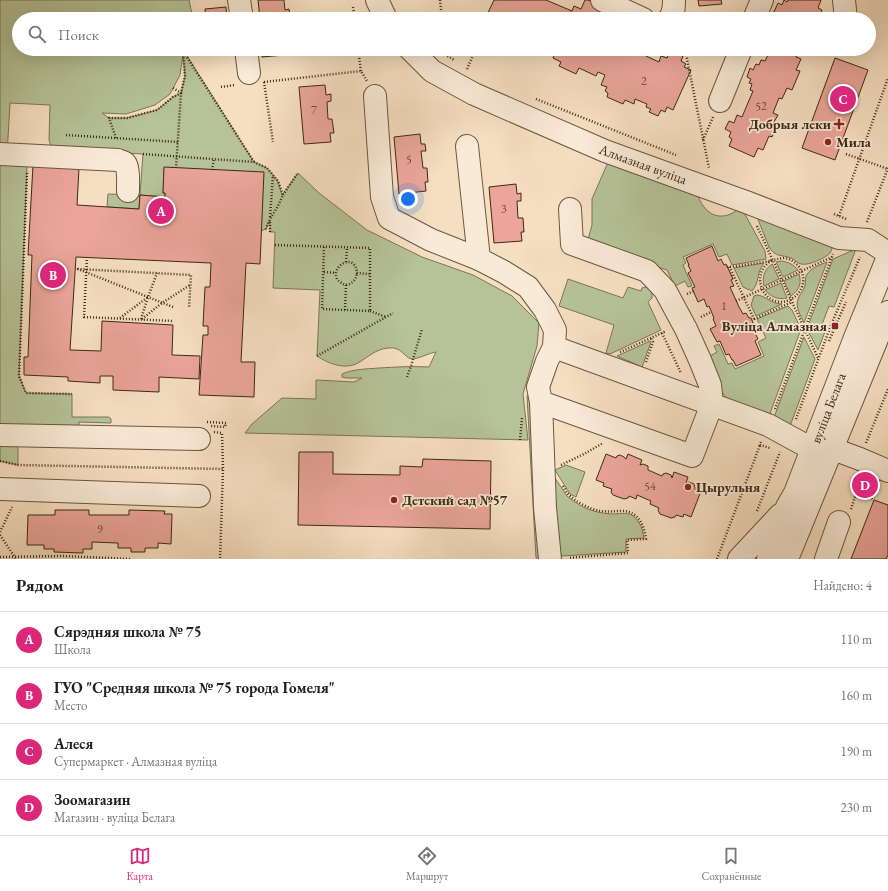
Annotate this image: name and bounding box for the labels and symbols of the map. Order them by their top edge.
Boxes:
house number: 2 [641,73,647,89]
pin: C [830,84,856,114]
house number: 52 [755,98,767,114]
house number: 7 [311,102,317,118]
place label: Добрыя леки [749,115,831,133]
marker: Добрыя леки [834,119,844,129]
place label: Мила [836,133,872,151]
marker: Мила [823,137,833,147]
street label: Алмазная вуліца [596,139,690,188]
house number: 5 [406,151,412,167]
your location [398,189,418,209]
pin: A [148,196,174,226]
house number: 3 [501,201,507,217]
pin: B [40,260,66,290]
house number: 1 [721,298,727,314]
place label: Вуліца Алмазная [722,317,827,335]
marker: Вуліца Алмазная [830,321,840,331]
street label: вуліца Белага [806,370,850,446]
pin: D [852,470,878,500]
house number: 54 [644,478,656,494]
place label: Цырульня [696,478,761,496]
marker: Цырульня [683,482,693,492]
place label: Детский сад №57 [402,491,508,509]
marker: Детский сад №57 [389,495,399,505]
house number: 9 [97,521,103,537]

